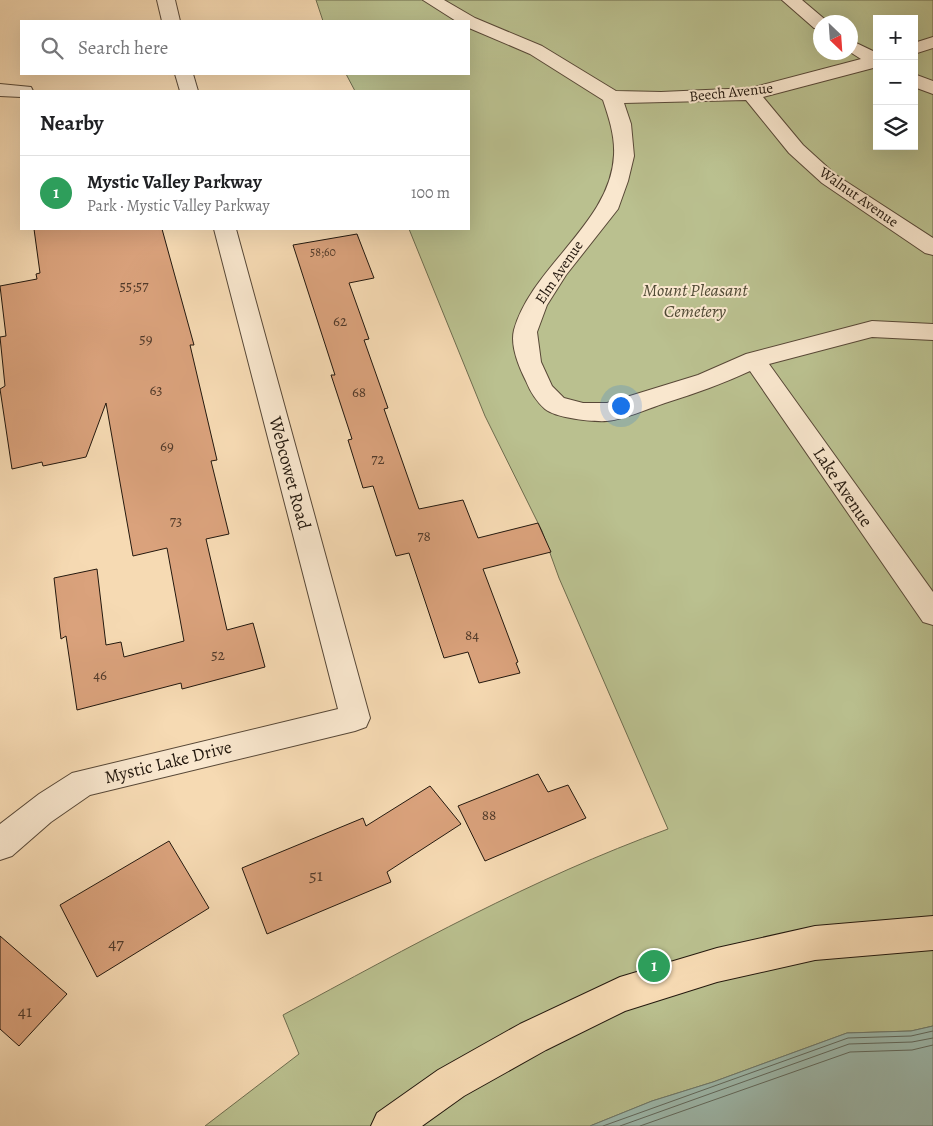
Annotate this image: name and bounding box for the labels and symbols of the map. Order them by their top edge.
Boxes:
north arrow [813,15,858,60]
street label: Beech Avenue [688,78,774,106]
street label: Walnut Avenue [815,162,903,232]
street label: Elm Avenue [530,236,588,308]
house number: 58;60 [310,244,336,260]
house number: 55;57 [119,276,149,296]
park label: Mount Pleasant Cemetery [643,278,748,323]
house number: 62 [333,311,347,331]
house number: 59 [139,329,153,349]
house number: 63 [149,380,163,400]
house number: 68 [352,382,366,402]
your location [608,393,634,419]
street label: Webcowet Road [263,413,317,533]
house number: 69 [160,436,174,456]
street label: Lake Avenue [808,442,878,532]
house number: 72 [371,449,385,469]
house number: 73 [170,511,182,531]
house number: 78 [417,526,431,546]
house number: 84 [465,625,479,645]
house number: 52 [211,645,225,665]
house number: 46 [93,665,107,685]
street label: Mystic Lake Drive [102,735,234,789]
house number: 88 [482,805,496,825]
house number: 51 [309,863,323,887]
house number: 47 [108,931,124,955]
pin: 1 [638,947,670,985]
house number: 41 [18,999,32,1023]

